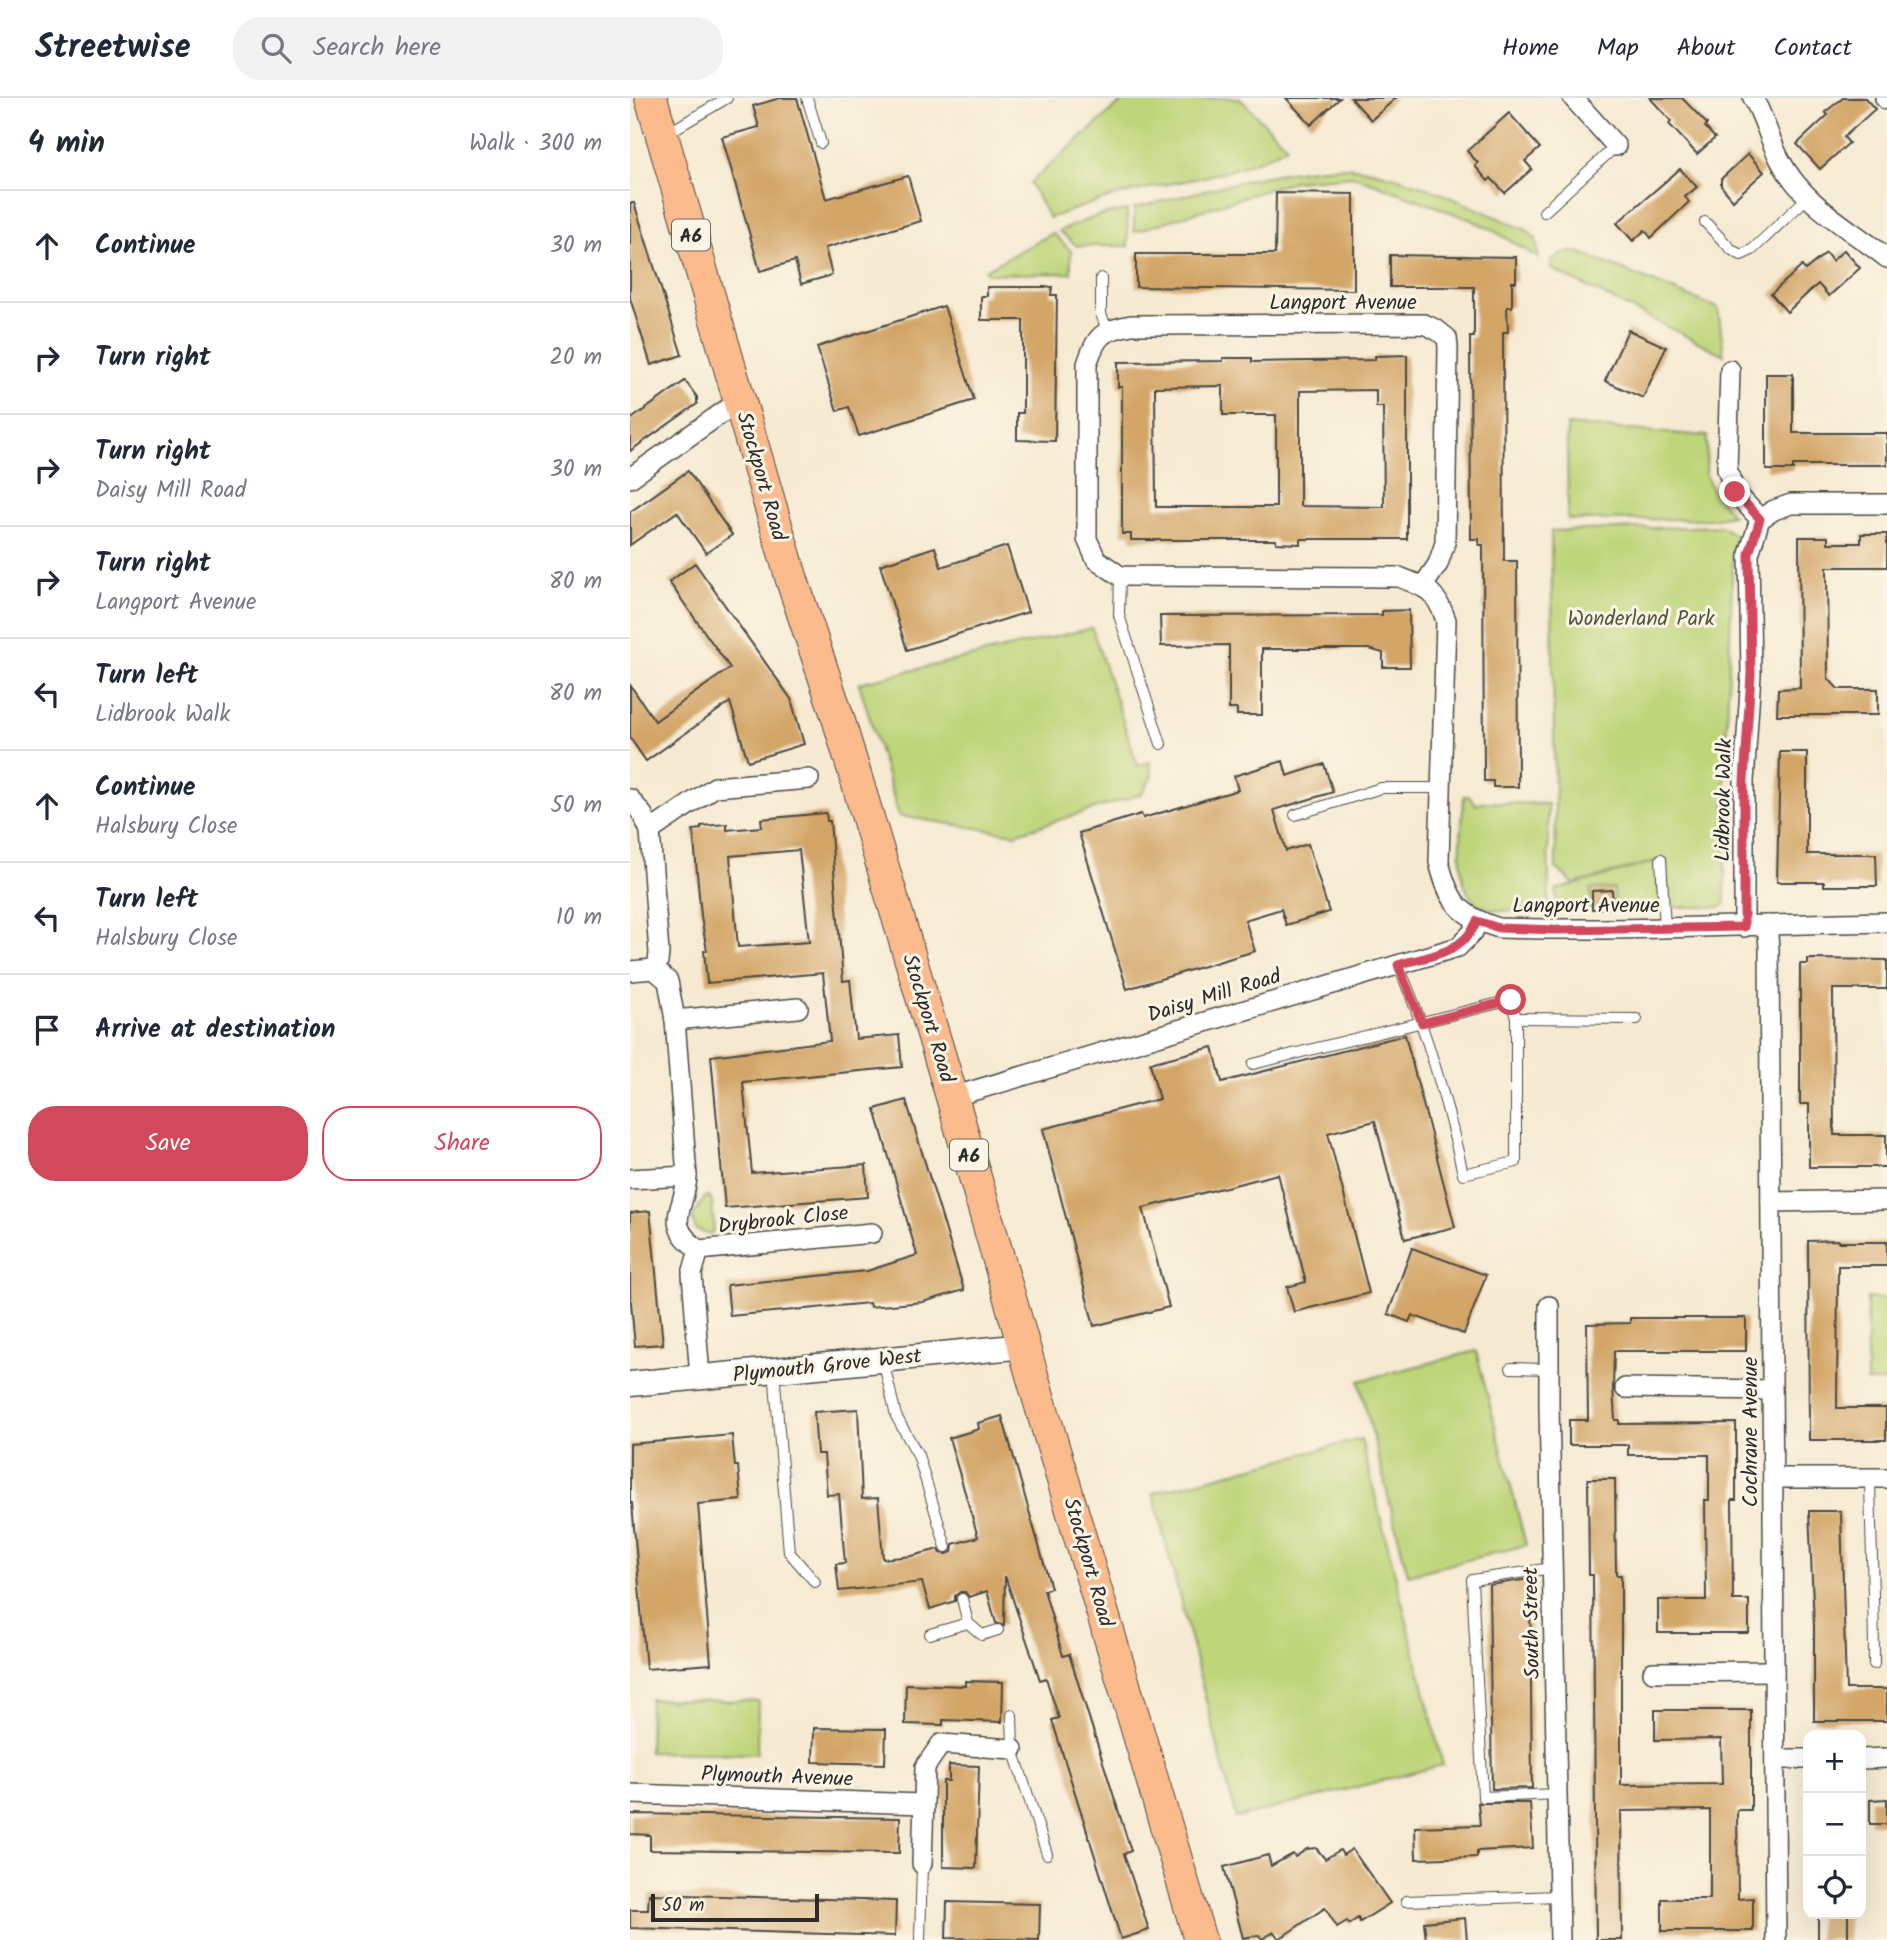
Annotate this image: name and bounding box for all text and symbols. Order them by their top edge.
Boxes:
search box [233,17,723,80]
text: Streetwise [35,22,191,75]
text: Search here [313,27,441,69]
icon: search [257,29,295,67]
text: Home [1502,29,1559,68]
text: Map [1597,29,1639,68]
text: About [1677,29,1735,68]
text: Contact [1773,29,1852,68]
text: 4 min [28,120,105,168]
text: Walk · 300 m [469,126,602,162]
road number: A6 [672,220,710,251]
text: Continue [95,225,196,267]
icon: ahead [28,227,66,265]
text: 30 m [550,228,602,264]
street label: Langport Avenue [1269,287,1417,320]
text: Turn right [95,337,211,379]
icon: right [28,339,66,377]
text: 20 m [550,340,602,376]
street label: Stockport Road [726,408,795,545]
text: Turn right [95,431,211,473]
icon: right [28,451,66,489]
text: 30 m [550,452,602,488]
text: Daisy Mill Road [95,473,246,509]
route end [1719,476,1750,507]
text: Turn right [95,543,211,585]
icon: right [28,563,66,601]
text: 80 m [549,564,602,600]
text: Langport Avenue [95,585,256,621]
park label: Wonderland Park [1567,603,1715,636]
text: Turn left [95,655,198,697]
icon: left [28,675,66,713]
text: 80 m [549,676,602,712]
text: Lidbrook Walk [95,697,230,733]
street label: Lidbrook Walk [1707,738,1742,862]
text: Continue [95,767,196,809]
icon: ahead [28,787,66,825]
text: 50 m [551,788,602,824]
text: Halsbury Close [95,809,237,845]
text: Turn left [95,879,198,921]
street label: Langport Avenue [1512,890,1660,923]
icon: left [28,899,66,937]
text: 10 m [556,900,602,936]
text: Halsbury Close [95,921,237,957]
street label: Stockport Road [892,950,963,1087]
street label: Daisy Mill Road [1144,960,1286,1032]
route start [1495,984,1526,1015]
text: Arrive at destination [95,1009,335,1051]
icon: arrive [28,1011,66,1049]
button: Save [28,1106,308,1181]
button: Share [322,1106,602,1181]
road number: A6 [950,1140,988,1170]
street label: Drybrook Close [716,1197,851,1244]
street label: Plymouth Grove West [731,1340,924,1393]
street label: Cochrane Avenue [1735,1356,1768,1507]
street label: Stockport Road [1053,1494,1122,1631]
street label: South Street [1515,1566,1550,1679]
map controls [1803,1730,1866,1919]
button: + [1803,1730,1866,1793]
street label: Plymouth Avenue [700,1758,854,1797]
button: − [1803,1793,1866,1856]
button: locate [1803,1856,1866,1919]
scale bar [651,1891,819,1923]
text: 50 m [662,1891,704,1921]

